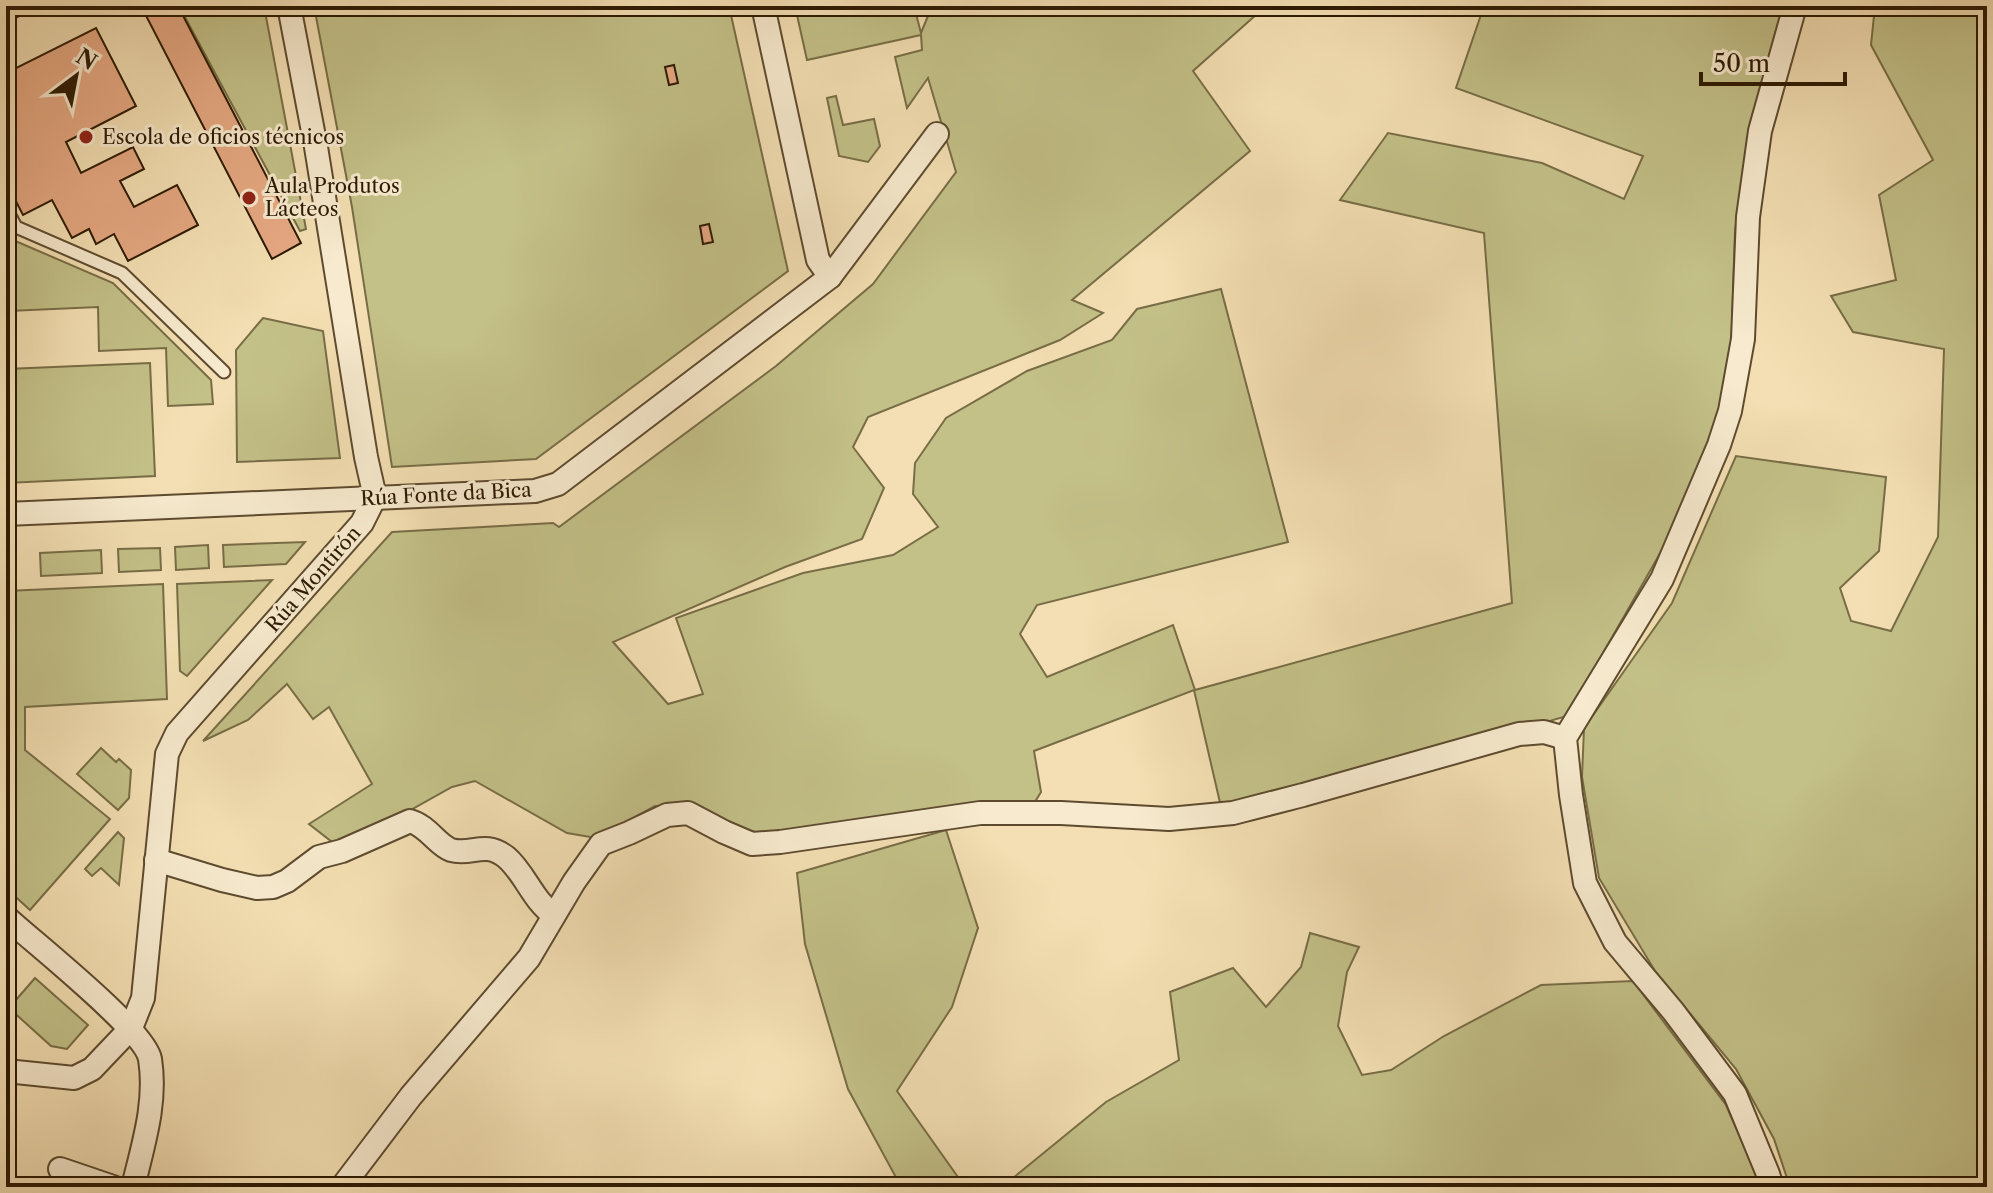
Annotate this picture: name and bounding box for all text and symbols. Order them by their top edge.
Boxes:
north arrow [36,36,116,116]
scale bar [1701,36,1845,86]
text: N [71,43,102,76]
text: 50 m [1713,49,1770,78]
place label: Escola de oficios técnicos [102,125,344,149]
marker: Escola de oficios técnicos [77,128,95,146]
place label: Aula Produtos Lácteos [264,174,400,221]
marker: Aula Produtos Lácteos [240,189,258,207]
street label: Rúa Fonte da Bica [360,478,533,510]
street label: Rúa Montirón [260,521,366,637]

